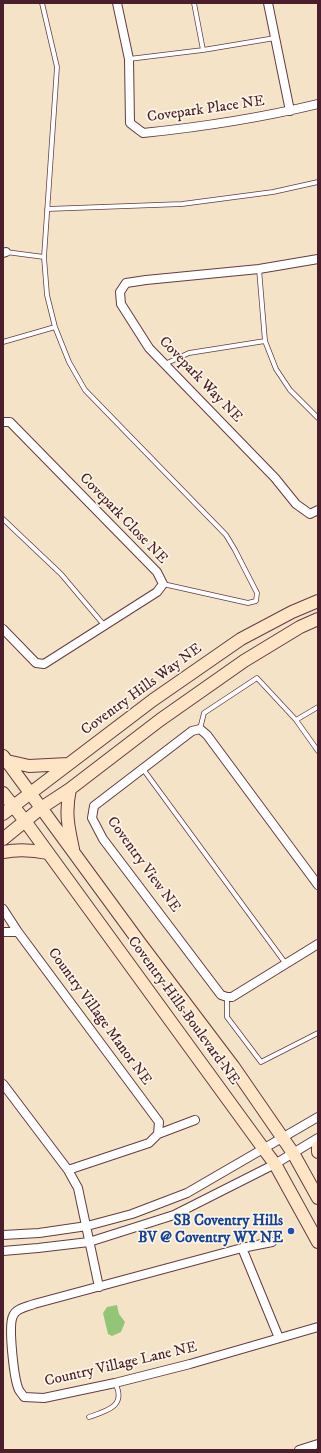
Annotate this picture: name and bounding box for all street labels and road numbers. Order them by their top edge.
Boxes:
street label: Covepark Place NE [146,93,266,127]
street label: Covepark Way NE [154,333,246,427]
street label: Covepark Close NE [75,470,171,568]
street label: Coventry Hills Way NE [78,640,206,740]
street label: Coventry View NE [102,814,184,916]
street label: Coventry Hills Boulevard NE [123,933,243,1089]
street label: Country Village Manor NE [43,945,155,1089]
street label: Country Village Lane NE [43,1339,199,1391]

